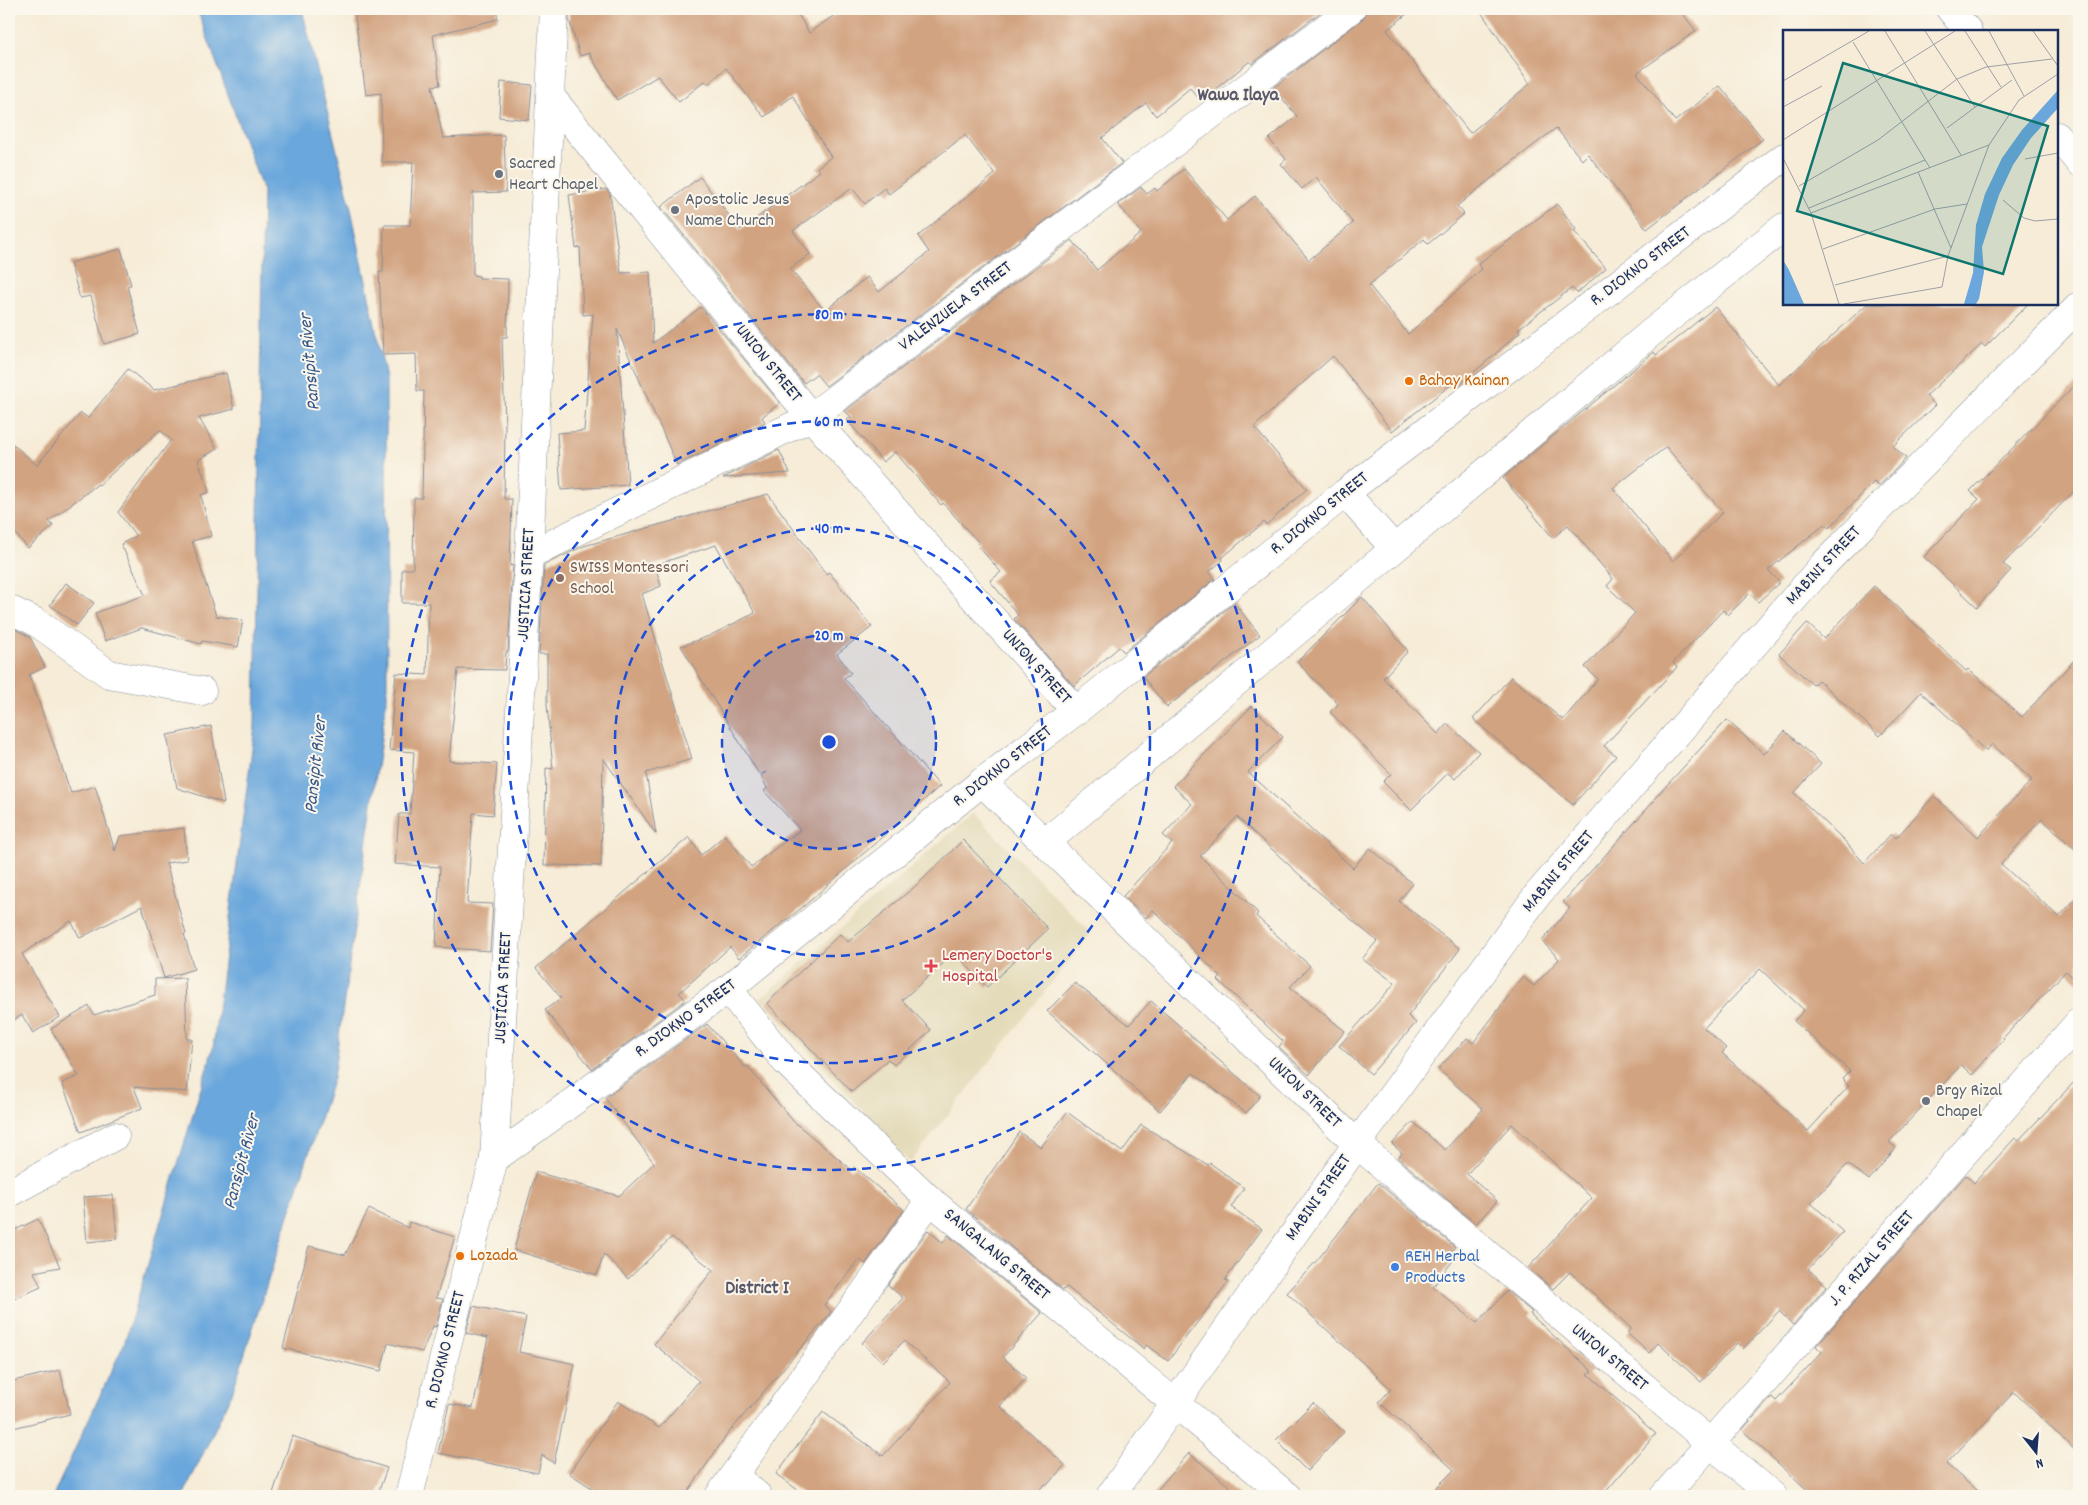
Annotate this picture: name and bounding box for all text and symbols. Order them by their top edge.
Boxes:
inset map [1783,30,2058,305]
district label: Wawa Ilaya [1197,83,1280,110]
place label: Sacred Heart Chapel [509,152,599,198]
marker: Sacred Heart Chapel [493,168,505,180]
place label: Apostolic Jesus Name Church [685,188,790,234]
marker: Apostolic Jesus Name Church [669,204,681,216]
street label: R. DIOKNO STREET [1585,221,1697,313]
street label: VALENZUELA STREET [894,256,1018,358]
text: 80 m [815,305,843,327]
water label: Pansipit River [293,310,329,412]
street label: UNION STREET [729,320,807,408]
place label: Bahay Kainan [1419,369,1509,394]
marker: Bahay Kainan [1403,375,1415,387]
text: 60 m [814,412,844,434]
street label: R. DIOKNO STREET [1265,466,1375,562]
text: 40 m [815,519,843,541]
street label: MABINI STREET [1781,521,1867,611]
street label: JUSTICIA STREET [512,528,542,640]
place label: SWISS Montessori School [570,556,688,602]
marker: SWISS Montessori School [554,572,566,584]
street label: UNION STREET [995,624,1077,710]
text: 20 m [815,626,843,648]
water label: Pansipit River [298,713,336,815]
street label: R. DIOKNO STREET [948,720,1058,814]
centre of rings [820,733,838,751]
street label: MABINI STREET [1517,825,1601,919]
street label: JUSTICIA STREET [489,932,519,1044]
place label: Lemery Doctor's Hospital [942,944,1053,990]
marker: Lemery Doctor's Hospital [924,959,938,973]
street label: R. DIOKNO STREET [630,974,742,1064]
street label: UNION STREET [1262,1051,1346,1135]
place label: Brgy Rizal Chapel [1936,1079,2003,1125]
marker: Brgy Rizal Chapel [1920,1095,1932,1107]
water label: Pansipit River [217,1110,269,1213]
street label: MABINI STREET [1280,1150,1358,1246]
street label: SANGALANG STREET [937,1203,1055,1307]
street label: J. P. RIZAL STREET [1823,1206,1921,1312]
place label: Lozada [470,1244,518,1269]
place label: REH Herbal Products [1405,1245,1480,1291]
marker: Lozada [454,1250,466,1262]
marker: REH Herbal Products [1389,1261,1401,1273]
district label: District I [725,1276,789,1303]
street label: R. DIOKNO STREET [419,1289,473,1411]
street label: UNION STREET [1565,1318,1653,1398]
north arrow [2010,1428,2060,1478]
text: N [2033,1452,2045,1473]

